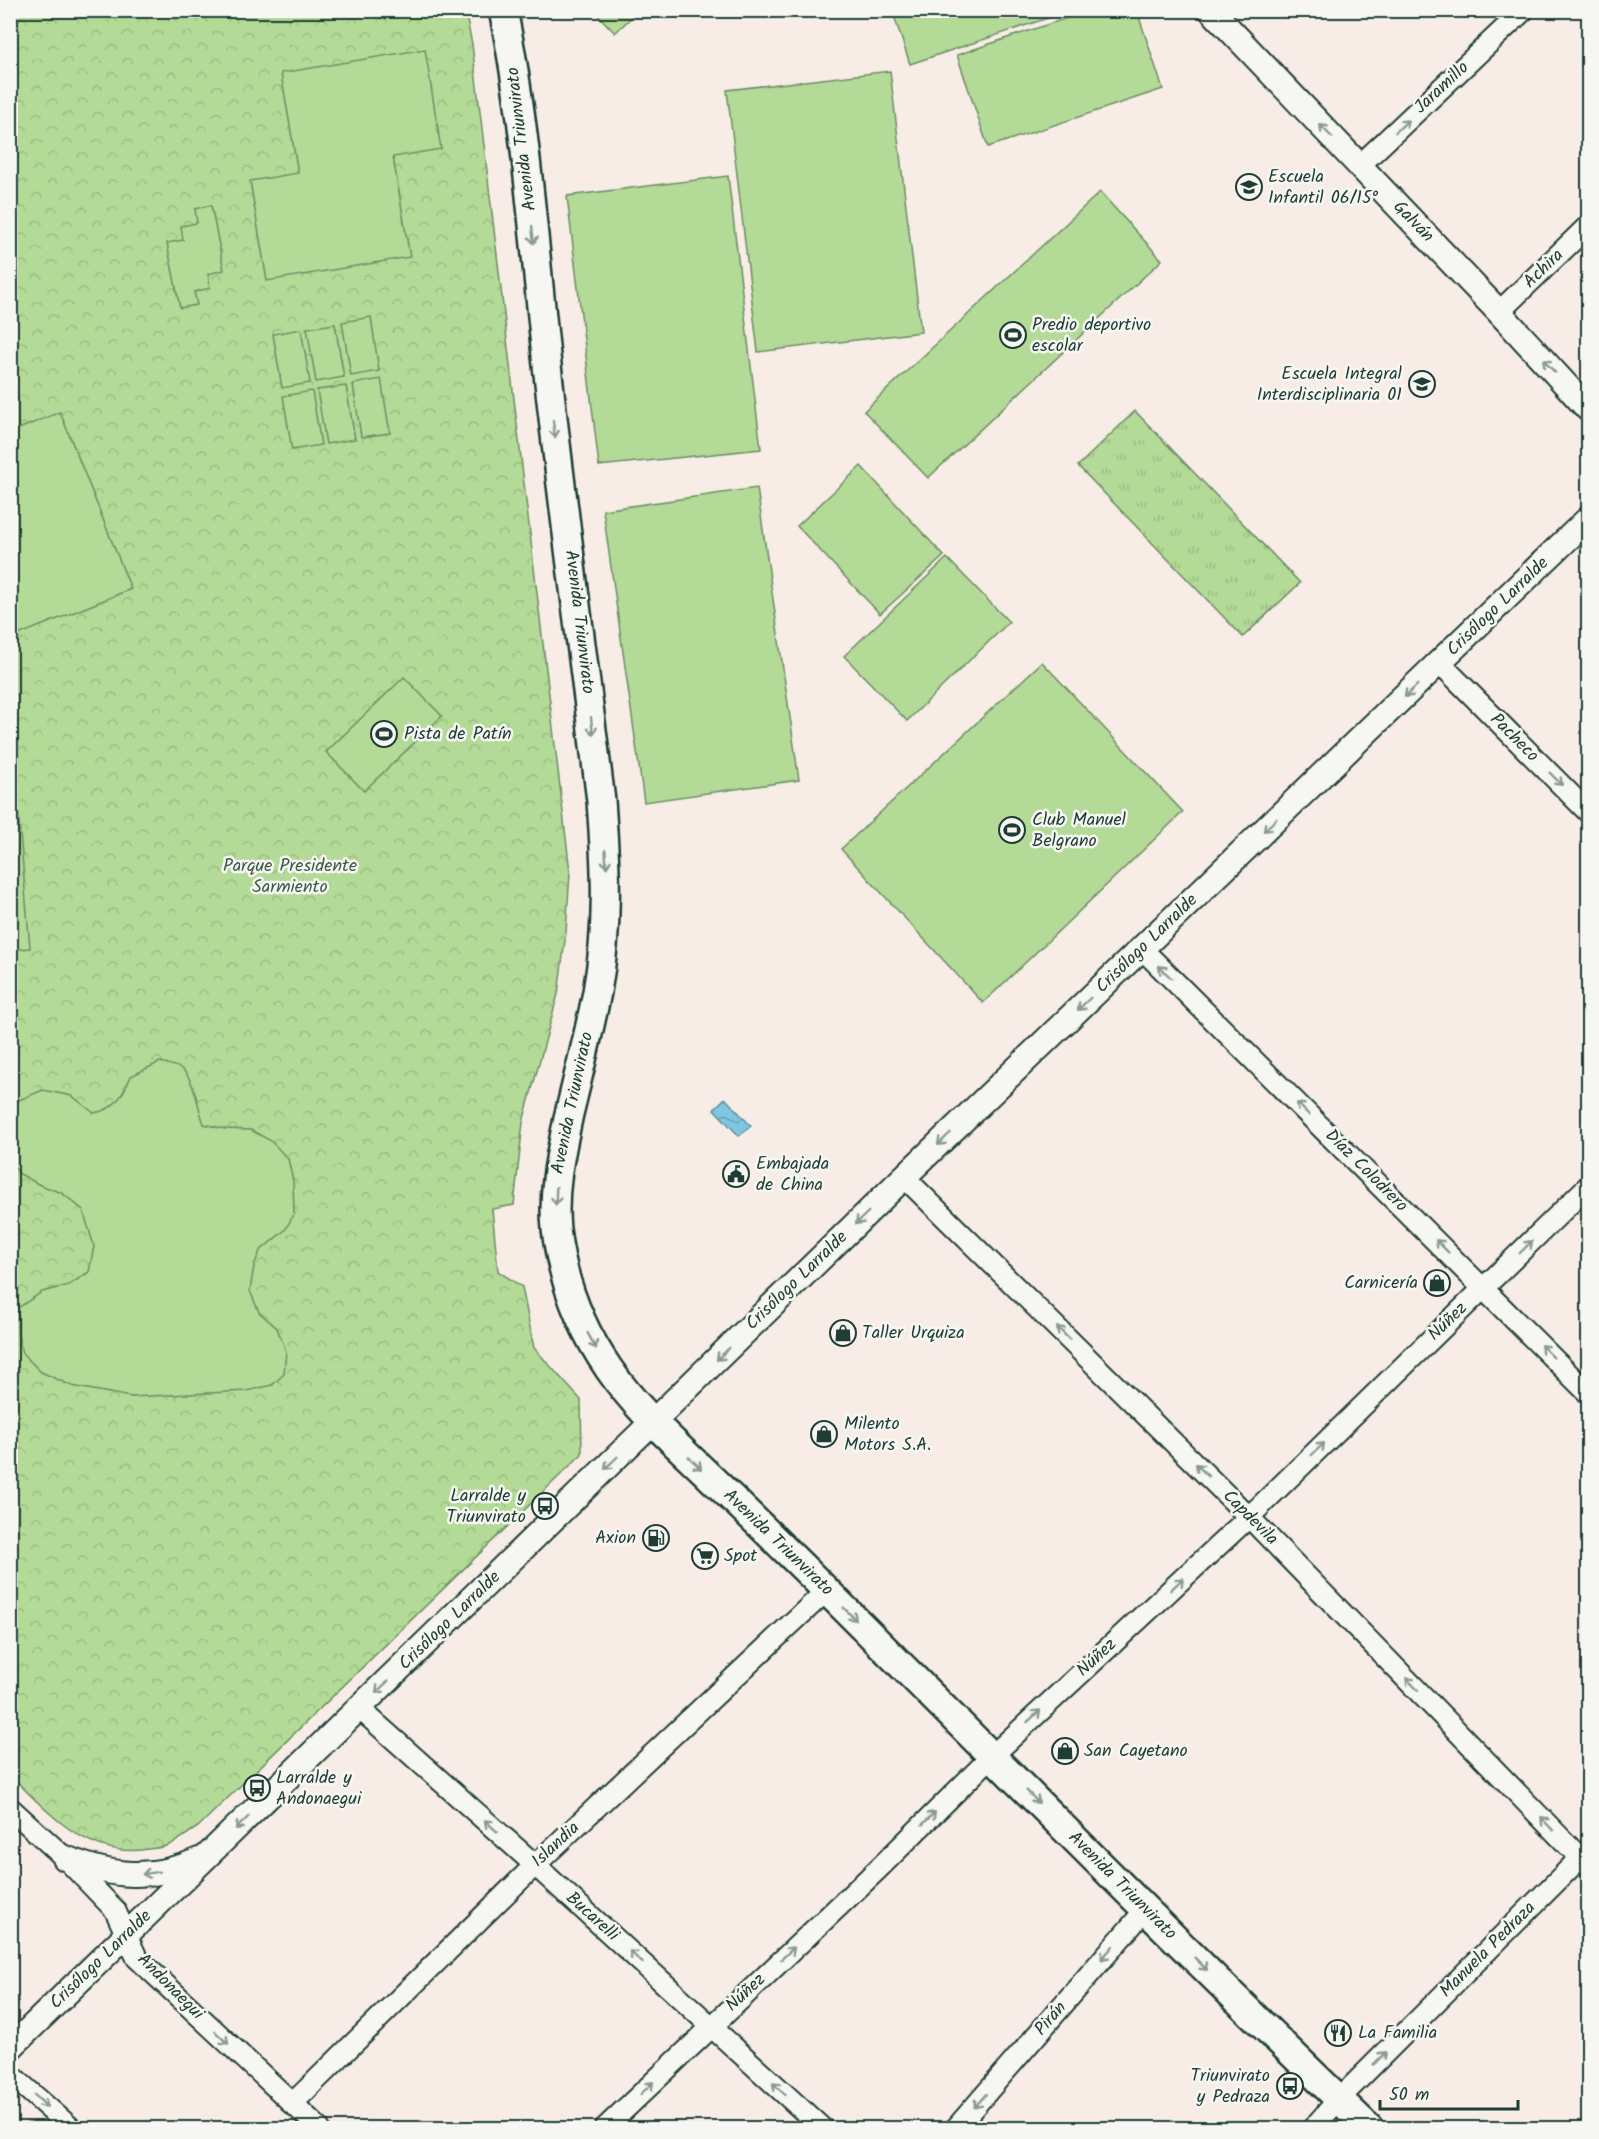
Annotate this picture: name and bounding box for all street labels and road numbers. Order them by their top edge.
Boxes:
street label: Jaramillo [1408,55,1476,121]
street label: Avenida Triunvirato [499,65,545,213]
street label: Galván [1385,194,1441,250]
street label: Achira [1517,242,1571,296]
street label: Avenida Triunvirato [556,548,602,696]
street label: Crisólogo Larralde [1440,550,1556,664]
street label: Pacheco [1482,706,1546,770]
street label: Crisólogo Larralde [1089,887,1205,1001]
street label: Avenida Triunvirato [544,1029,602,1177]
street label: Díaz Colodrero [1318,1123,1414,1219]
street label: Crisólogo Larralde [739,1224,855,1338]
street label: Núñez [1421,1295,1475,1349]
street label: Avenida Triunvirato [716,1482,840,1604]
street label: Capdevila [1215,1483,1285,1553]
street label: Crisólogo Larralde [392,1564,508,1678]
street label: Núñez [1070,1632,1124,1684]
street label: Islandia [525,1815,587,1875]
street label: Avenida Triunvirato [1061,1825,1183,1947]
street label: Bucarelli [559,1885,626,1950]
street label: Manuela Pedraza [1433,1895,1543,2005]
street label: Crisólogo Larralde [43,1903,159,2017]
street label: Andonaegui [130,1947,211,2028]
street label: Núñez [719,1967,773,2019]
street label: Pirán [1028,1995,1074,2043]

